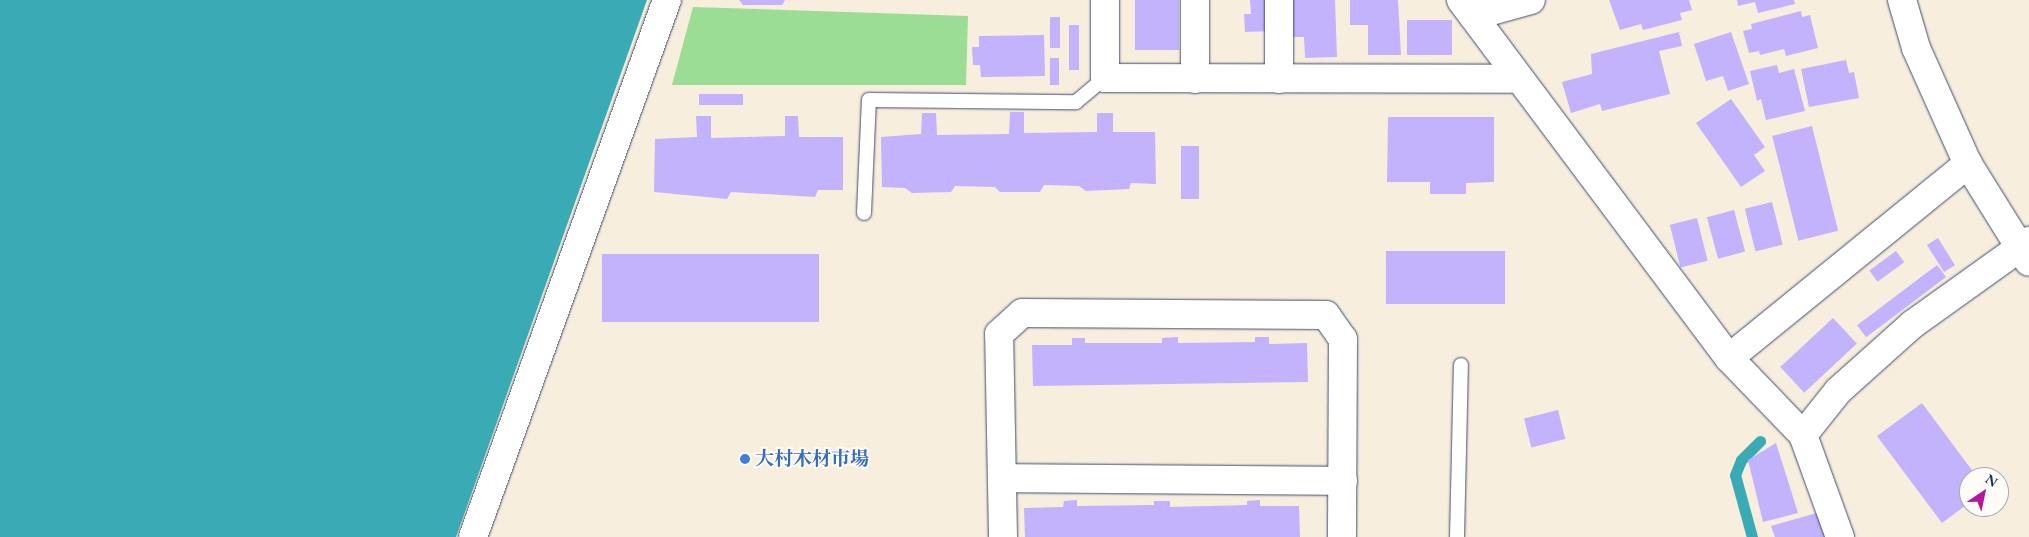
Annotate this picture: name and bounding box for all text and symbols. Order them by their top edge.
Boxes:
place label: 大村木材市場 [755,448,869,470]
marker: 大村木材市場 [739,453,751,465]
north arrow [1959,467,2009,517]
text: N [1982,470,2002,491]

